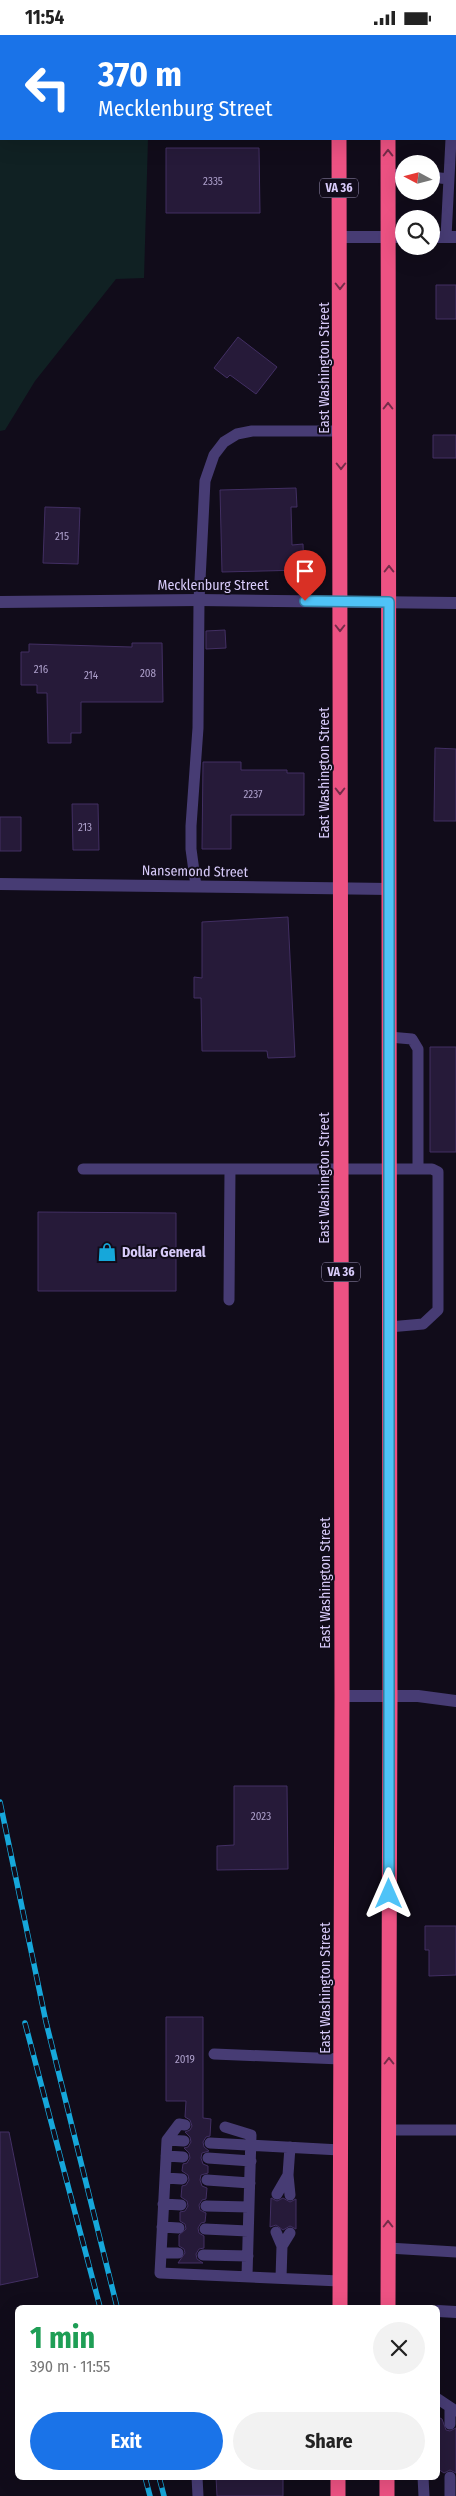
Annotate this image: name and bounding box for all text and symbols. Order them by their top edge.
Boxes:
text: 11:54 [25,6,64,29]
text: 370 m [98,53,182,95]
icon: left [15,55,80,120]
text: Mecklenburg Street [98,95,273,122]
one-way arrow [383,149,393,156]
north arrow [395,155,440,200]
map controls [395,155,440,255]
house number: 2335 [203,175,223,188]
road number: VA 36 [320,179,358,197]
button: search [395,210,440,255]
one-way arrow [335,282,345,290]
street label: East Washington Street [316,302,333,434]
one-way arrow [383,402,393,410]
one-way arrow [336,462,346,470]
house number: 215 [55,530,69,543]
pin [284,550,326,601]
icon: arrive [291,557,319,585]
one-way arrow [384,565,394,572]
street label: Mecklenburg Street [157,577,269,594]
one-way arrow [335,624,345,632]
house number: 216 [34,663,49,676]
house number: 208 [140,667,157,680]
house number: 214 [84,669,99,682]
street label: East Washington Street [316,707,333,839]
one-way arrow [335,787,345,795]
house number: 2237 [243,788,263,801]
house number: 213 [78,821,92,834]
street label: Nansemond Street [142,862,249,881]
street label: East Washington Street [316,1112,333,1244]
shop icon: Dollar General [96,1241,118,1263]
place label: Dollar General [122,1244,206,1261]
road number: VA 36 [322,1263,360,1281]
street label: East Washington Street [317,1517,334,1649]
house number: 2023 [251,1810,271,1823]
position arrow [362,1867,414,1919]
street label: East Washington Street [317,1922,334,2054]
house number: 2019 [175,2053,195,2066]
one-way arrow [384,2057,394,2065]
one-way arrow [383,2220,393,2228]
text: 1 min [30,2320,95,2356]
button: close [373,2322,425,2374]
text: 390 m · 11:55 [30,2357,110,2376]
button: Exit [30,2412,223,2470]
button: Share [233,2412,425,2470]

